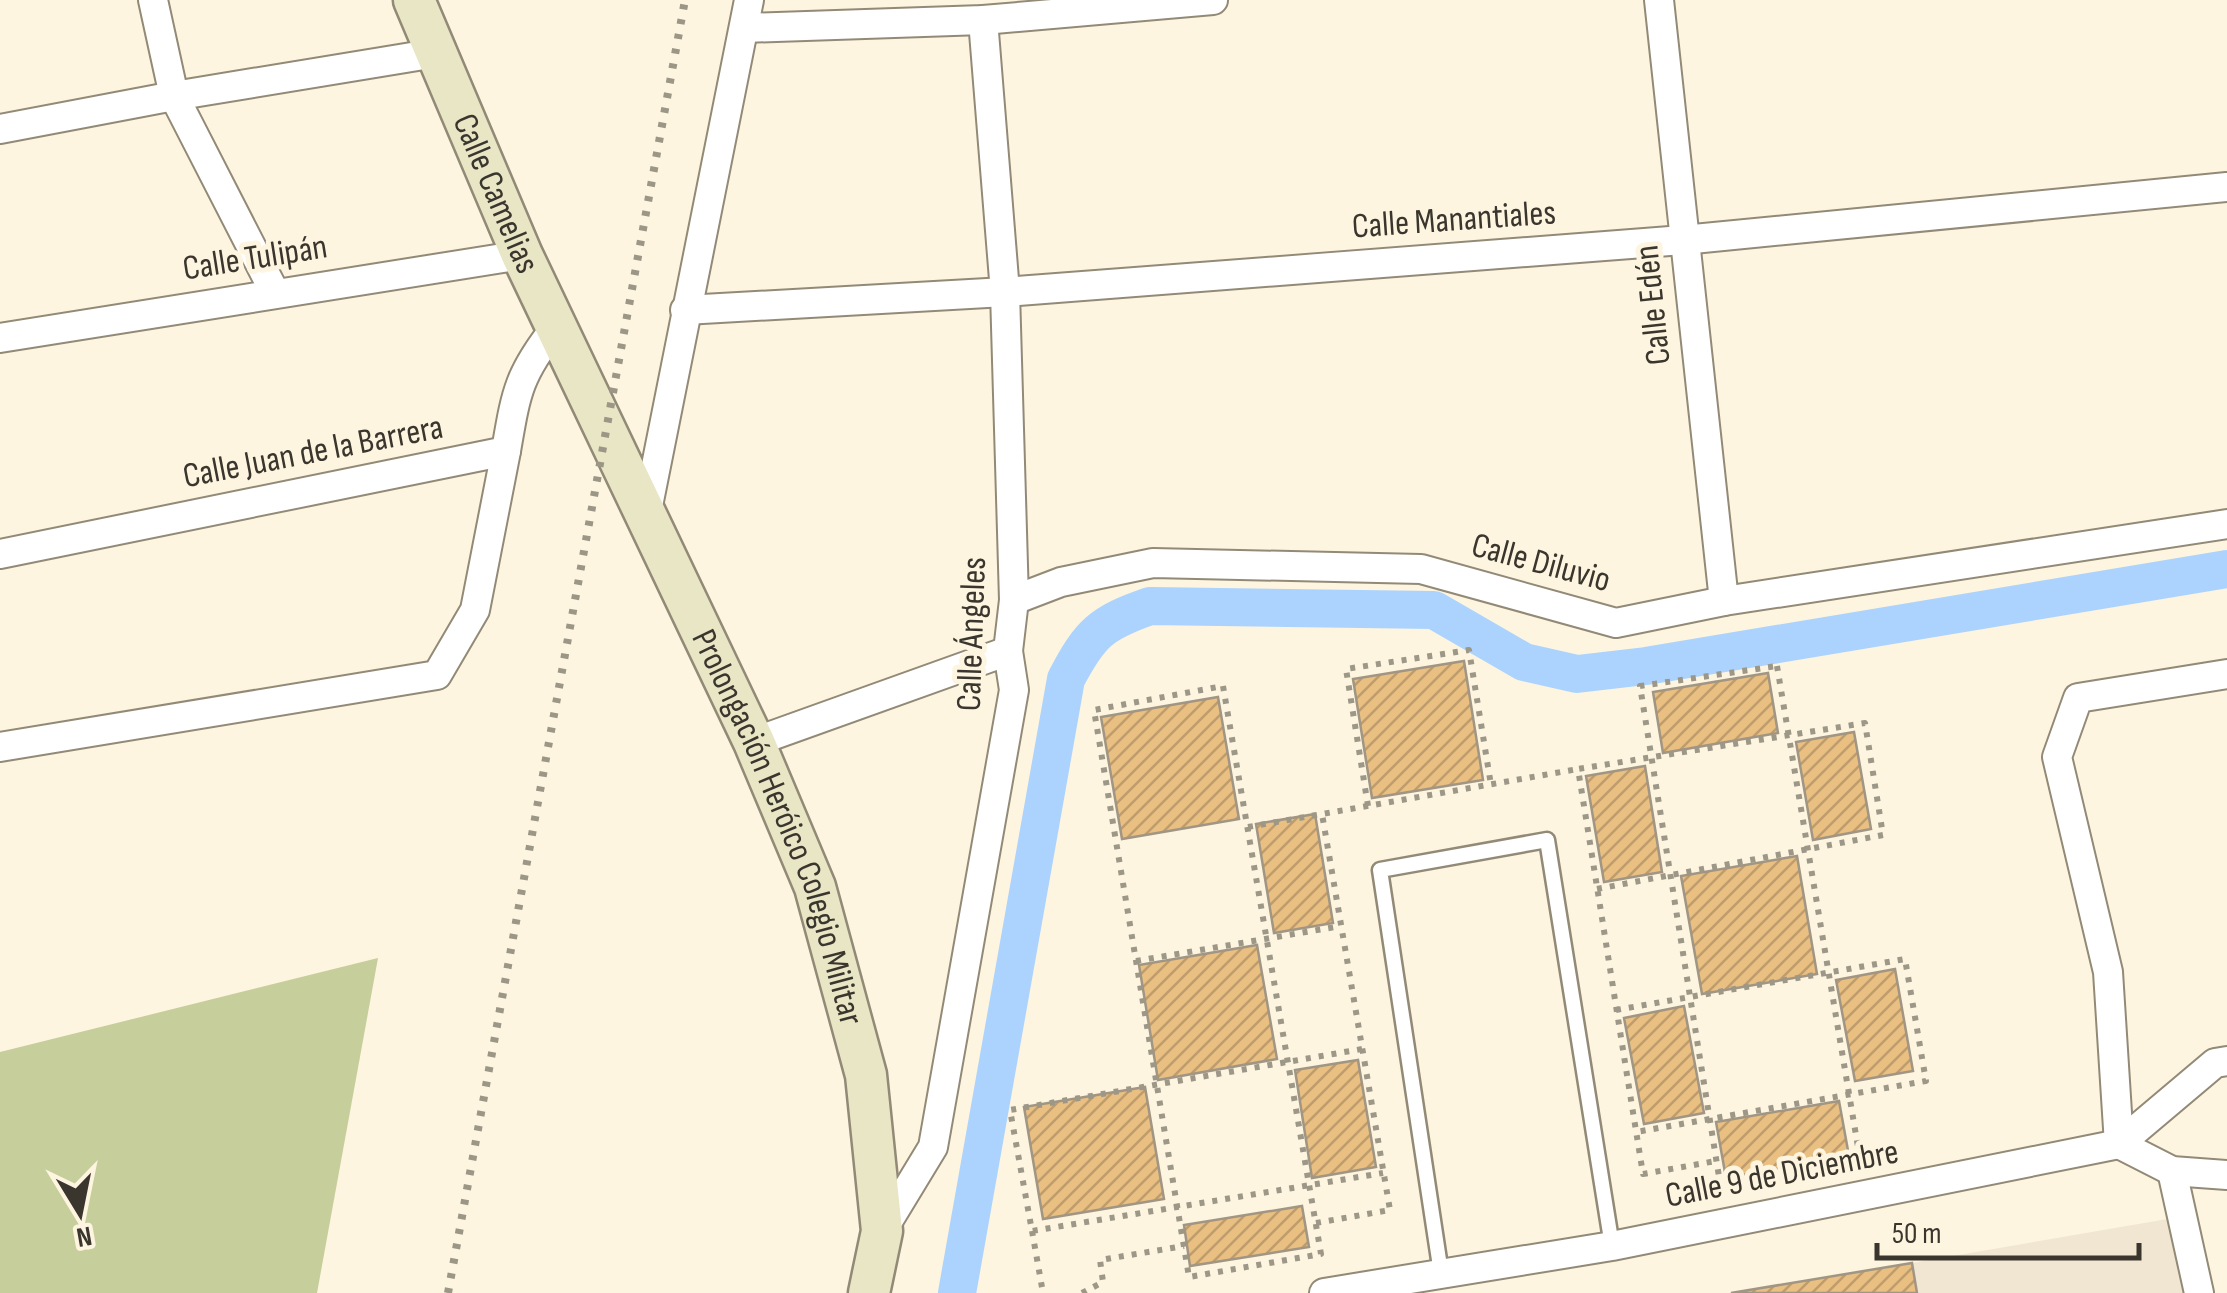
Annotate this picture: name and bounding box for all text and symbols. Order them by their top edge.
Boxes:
street label: Calle Camelias [443,107,549,280]
street label: Calle Manantiales [1351,191,1557,249]
street label: Calle Tulipán [180,225,330,291]
street label: Calle Edén [1625,243,1681,367]
street label: Calle Juan de la Barrera [179,406,447,498]
street label: Calle Diluvio [1467,524,1615,602]
street label: Calle Ángeles [948,556,996,712]
street label: Prolongación Heróico Colegio Militar [682,623,873,1030]
street label: Calle 9 de Diciembre [1662,1130,1902,1218]
north arrow [30,1163,130,1263]
scale bar [1877,1198,2140,1260]
text: 50 m [1892,1216,1941,1252]
text: N [74,1219,94,1254]

